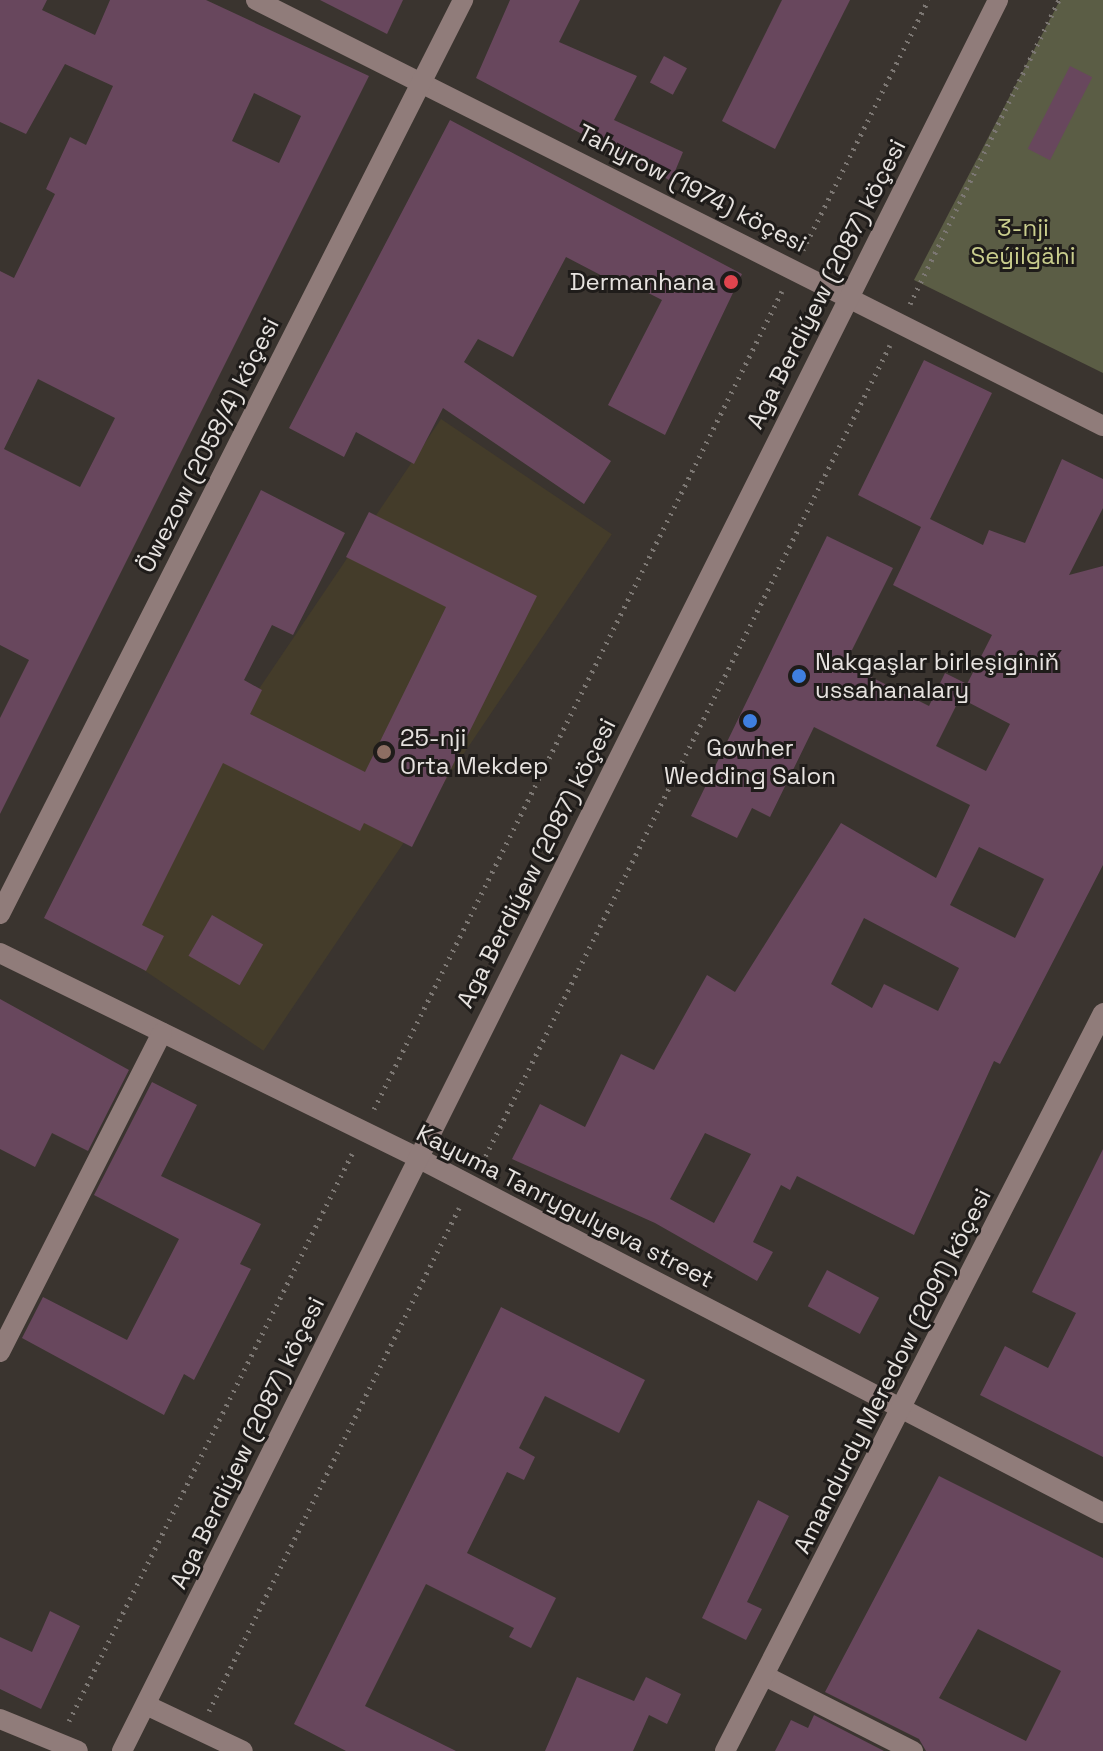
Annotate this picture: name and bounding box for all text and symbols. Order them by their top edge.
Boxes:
street label: Tahyrow (1974) köçesi [573,118,811,258]
street label: Aga Berdiýew (2087) köçesi [740,134,912,434]
park label: 3-nji Seýilgähi [970,214,1076,270]
place label: Dermanhana [570,268,715,296]
marker: Dermanhana [722,273,740,291]
street label: Öwezow (2058/4) köçesi [131,313,285,577]
place label: Nakgaşlar birleşiginiň ussahanalary [815,648,1059,704]
marker: Nakgaşlar birleşiginiň ussahanalary [790,667,808,685]
marker: Gowher Wedding Salon [741,712,759,730]
street label: Aga Berdiýew (2087) köçesi [450,713,622,1013]
place label: 25-nji Orta Mekdep [400,724,548,780]
place label: Gowher Wedding Salon [664,734,836,790]
marker: 25-nji Orta Mekdep [375,743,393,761]
street label: Kayuma Tanrygulyeva street [411,1118,719,1294]
street label: Amandurdy Meredow (2091) köçesi [787,1184,997,1558]
street label: Aga Berdiýew (2087) köçesi [164,1292,330,1594]

